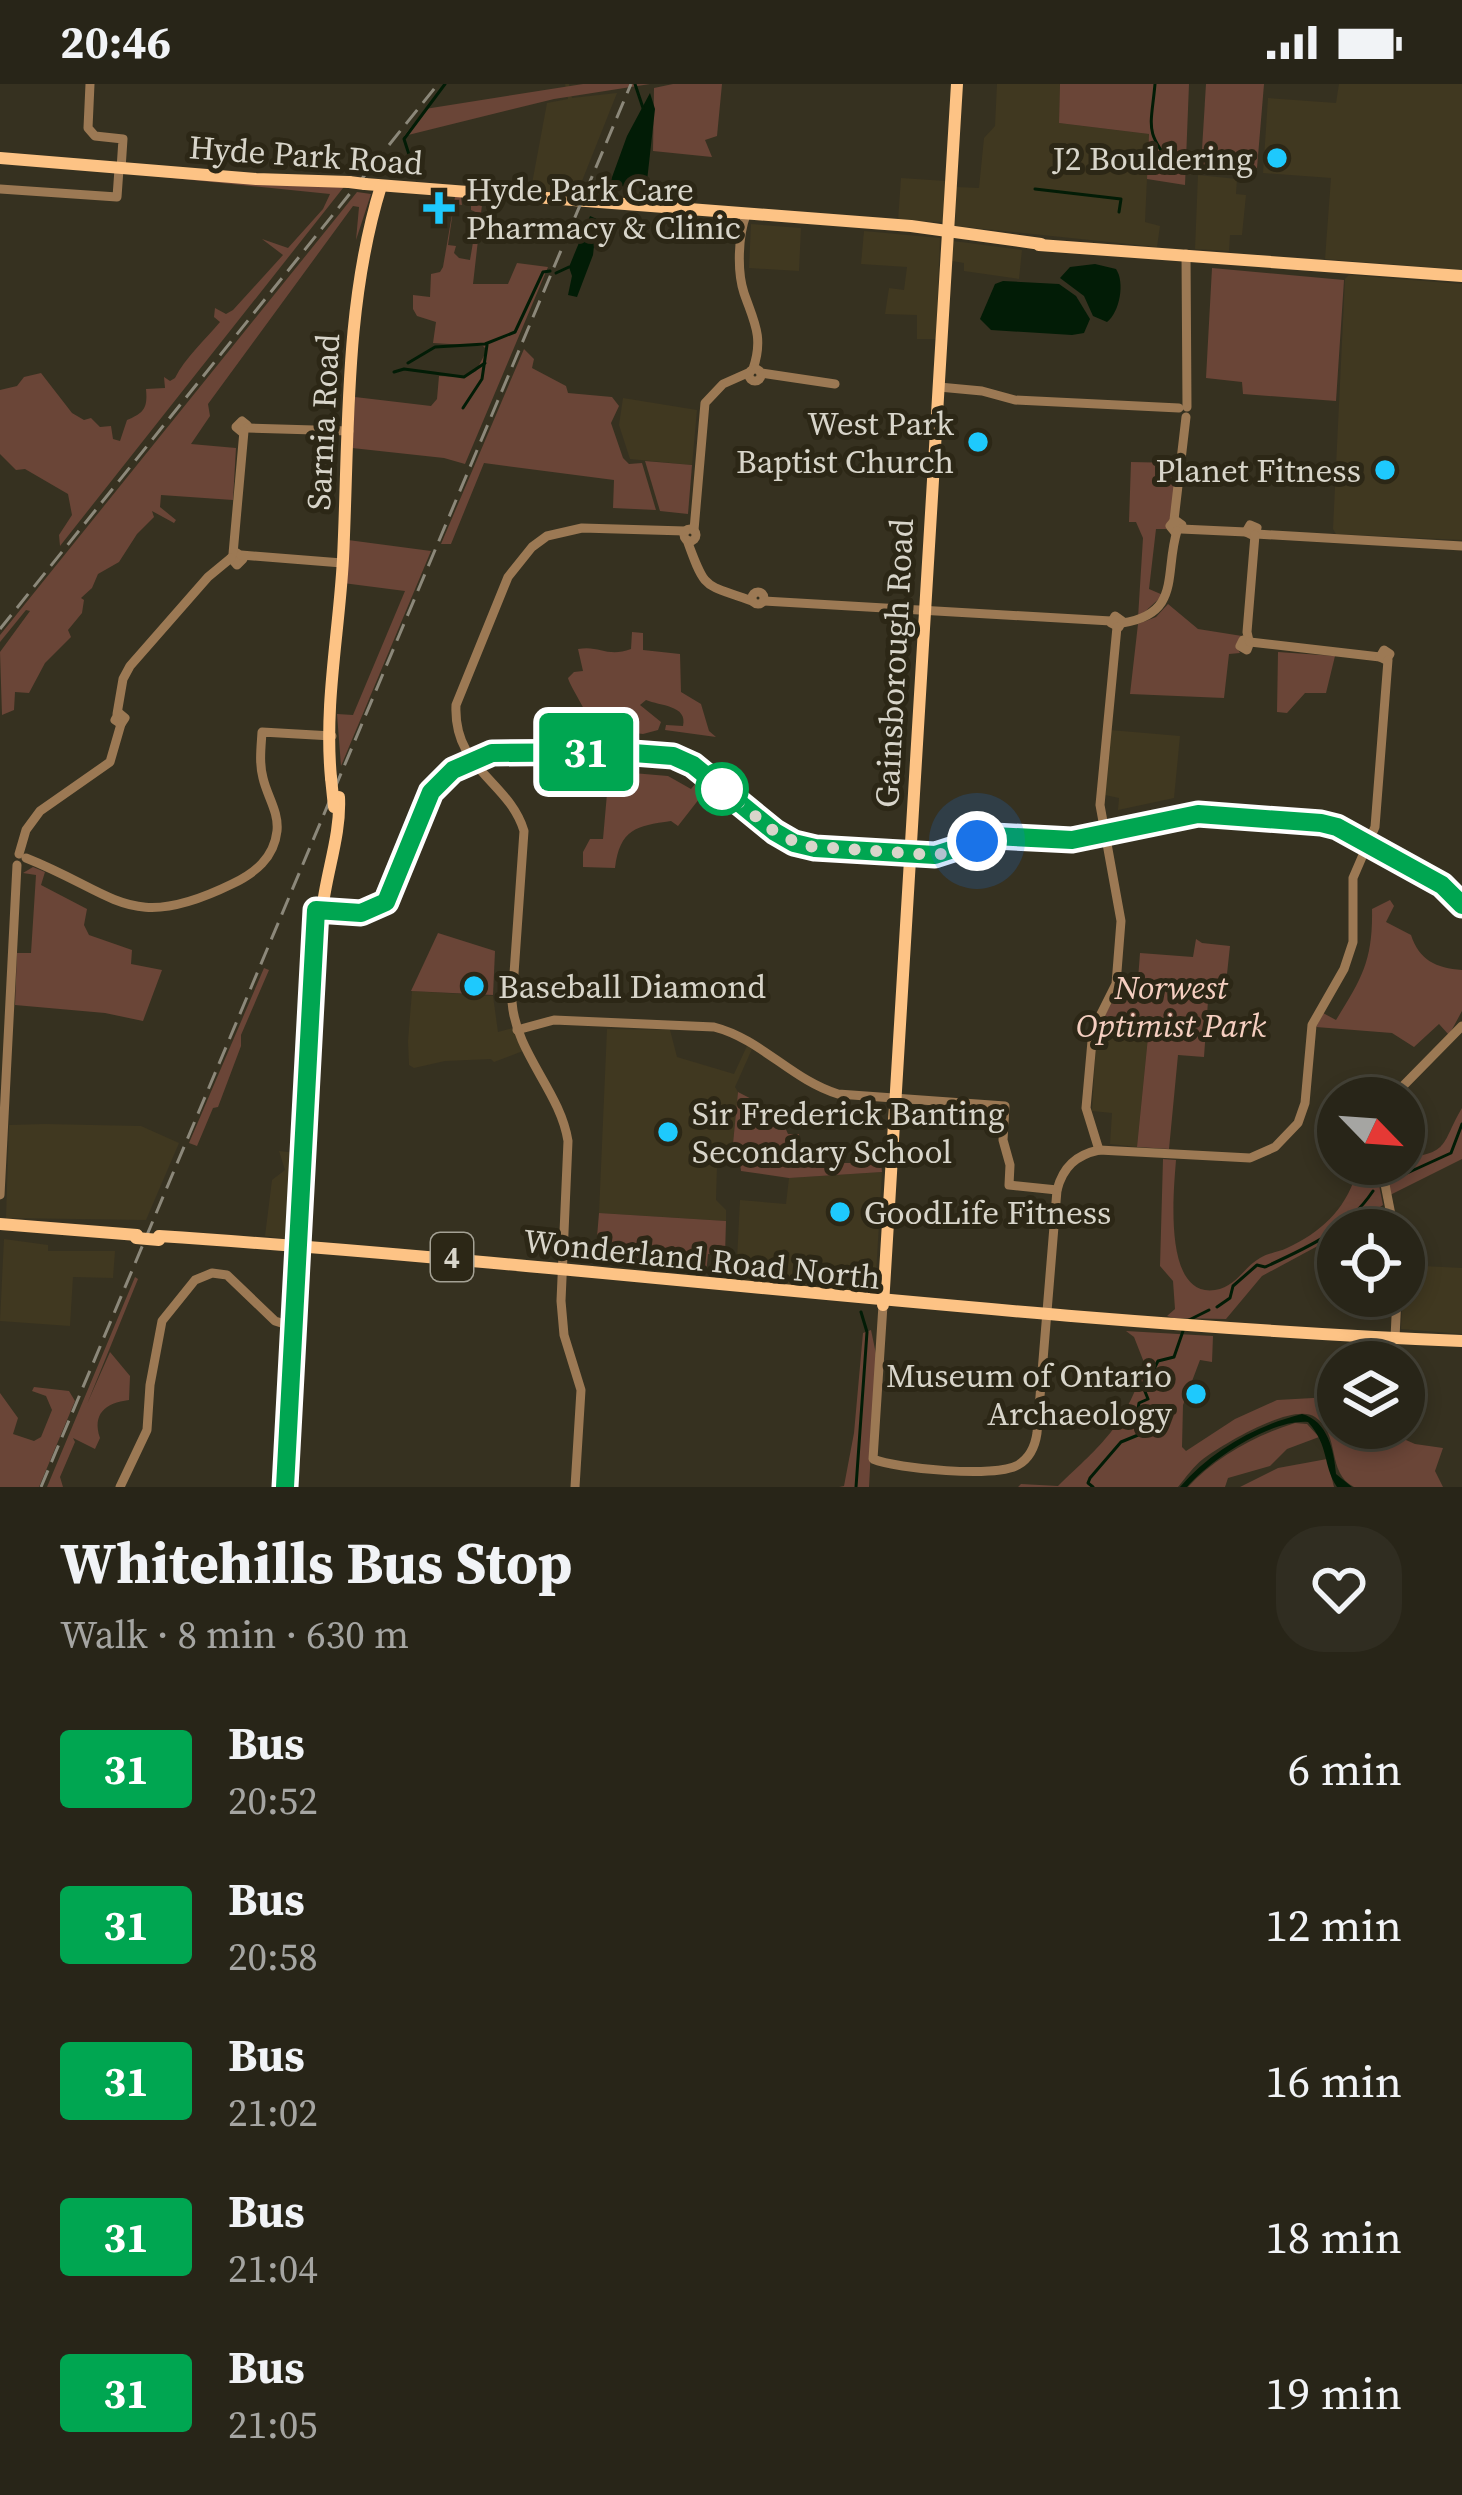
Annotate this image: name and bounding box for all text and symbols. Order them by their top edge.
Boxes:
text: 20:46 [60,11,171,73]
street label: Hyde Park Road [187,124,425,186]
place label: J2 Bouldering [1051,136,1253,181]
marker: J2 Bouldering [1264,145,1290,171]
place label: Hyde Park Care Pharmacy & Clinic [466,167,741,250]
marker: Hyde Park Care Pharmacy & Clinic [423,192,455,224]
street label: Sarnia Road [296,332,350,511]
place label: West Park Baptist Church [736,401,955,484]
marker: West Park Baptist Church [965,429,991,455]
place label: Planet Fitness [1155,448,1361,493]
marker: Planet Fitness [1372,457,1398,483]
street label: Gainsborough Road [864,517,924,809]
line badge: 31 [532,713,640,791]
text: 31 [563,723,609,781]
unlabelled marker [697,764,747,814]
your location [947,811,1007,871]
place label: Baseball Diamond [498,964,766,1009]
park label: Norwest Optimist Park [1076,965,1267,1048]
marker: Baseball Diamond [461,973,487,999]
north arrow [1317,1077,1425,1185]
map controls [1317,1077,1425,1449]
place label: Sir Frederick Banting Secondary School [692,1091,1005,1174]
marker: Sir Frederick Banting Secondary School [655,1119,681,1145]
place label: GoodLife Fitness [864,1190,1111,1235]
marker: GoodLife Fitness [827,1199,853,1225]
button: locate [1317,1209,1425,1317]
street label: Wonderland Road North [521,1218,883,1300]
road number: 4 [431,1233,473,1281]
button: layers [1317,1341,1425,1449]
place label: Museum of Ontario Archaeology [886,1353,1172,1436]
marker: Museum of Ontario Archaeology [1183,1381,1209,1407]
text: Whitehills Bus Stop [60,1524,572,1602]
button: heart [1276,1526,1402,1652]
text: Walk · 8 min · 630 m [60,1608,409,1661]
text: Bus [228,1712,305,1774]
text: 6 min [1288,1738,1402,1800]
text: 31 [103,1740,149,1798]
text: 20:52 [228,1774,318,1827]
text: Bus [228,1868,305,1930]
text: 12 min [1265,1894,1402,1956]
text: 31 [103,1896,149,1954]
text: 20:58 [228,1930,318,1983]
text: Bus [228,2024,305,2086]
text: 16 min [1265,2050,1402,2112]
text: 31 [103,2052,149,2110]
text: 21:02 [228,2086,318,2139]
text: Bus [228,2180,305,2242]
text: 18 min [1265,2206,1402,2268]
text: 31 [103,2208,149,2266]
text: 21:04 [228,2242,318,2295]
text: Bus [228,2336,305,2398]
text: 19 min [1265,2362,1402,2424]
text: 31 [103,2364,149,2422]
text: 21:05 [228,2398,318,2451]

